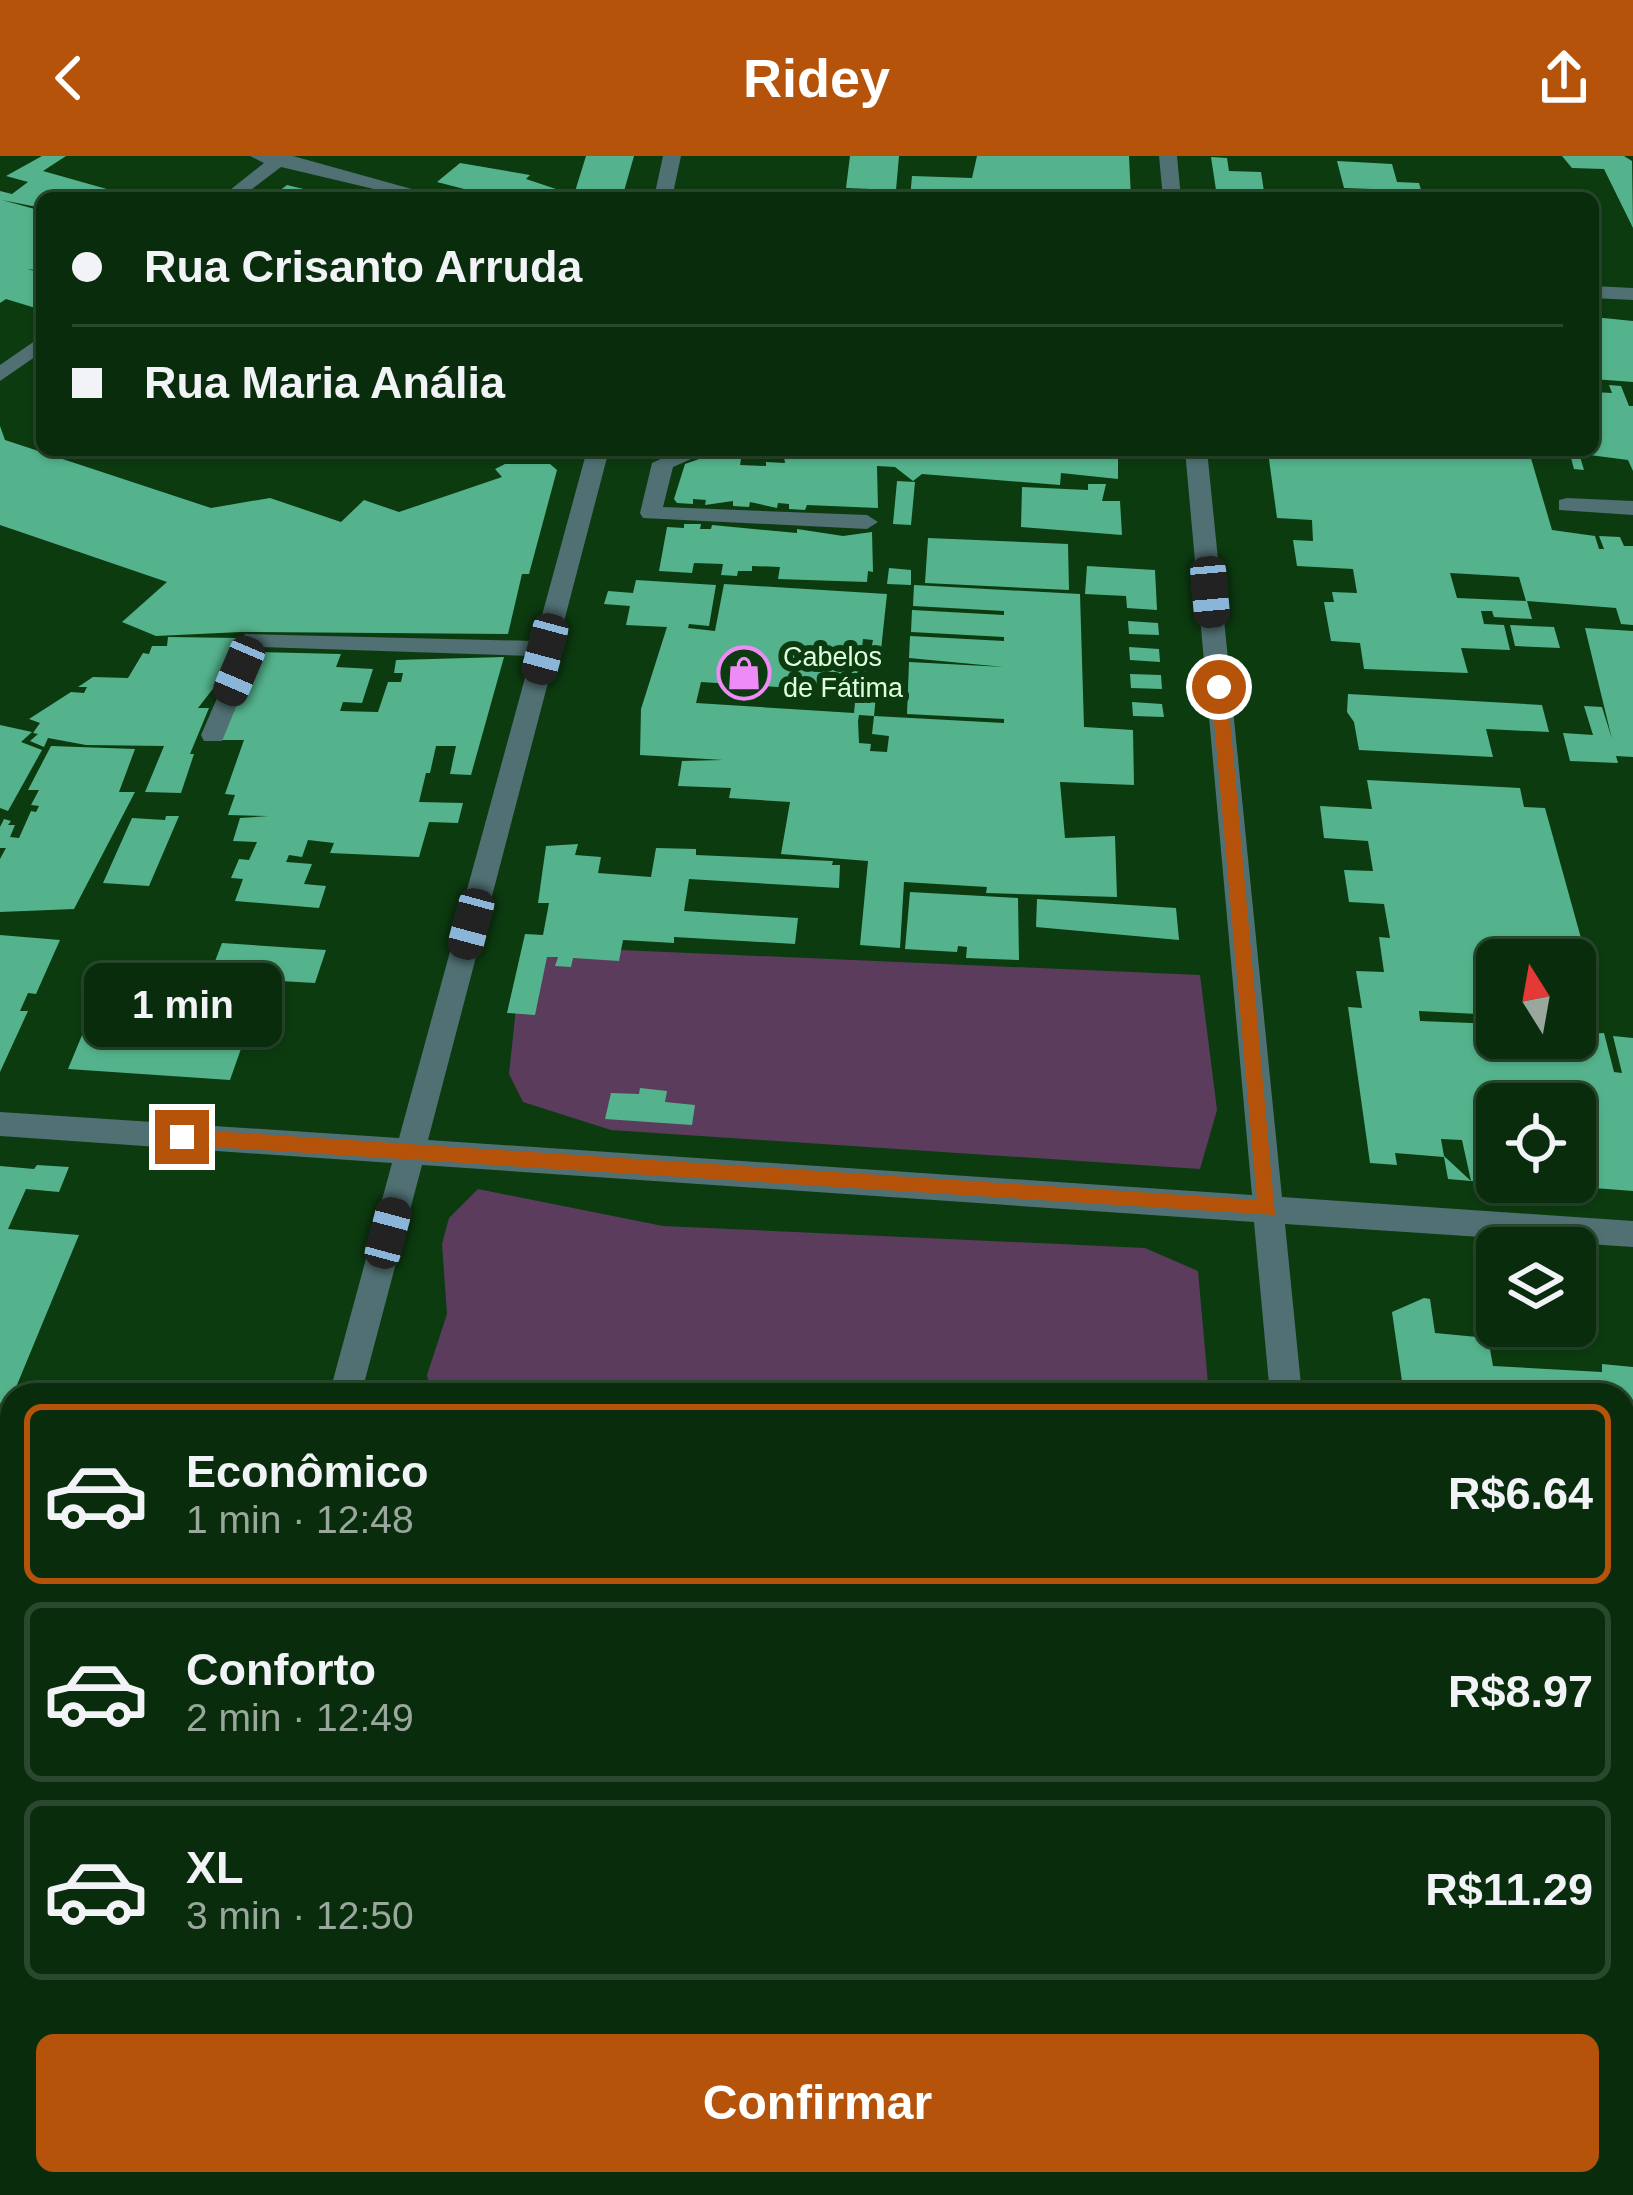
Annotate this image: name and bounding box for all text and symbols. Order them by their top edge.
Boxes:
icon: back [36,45,102,111]
icon: share [1531,45,1597,111]
text: Ridey [743,48,890,108]
text: Rua Crisanto Arruda [144,241,582,292]
text: Rua Maria Anália [144,357,505,408]
car [1189,555,1231,629]
car [518,610,572,688]
car [208,631,270,711]
place label: Cabelos de Fátima [783,642,904,703]
shop icon: Cabelos de Fátima [716,645,772,701]
route start [1192,660,1246,714]
car [444,885,498,963]
north arrow [1476,939,1596,1059]
map controls [1476,939,1596,1347]
callout: 1 min [83,963,281,1047]
text: 1 min [132,983,234,1026]
button: locate [1476,1083,1596,1203]
route end [155,1110,209,1164]
car [361,1194,415,1272]
button: layers [1476,1227,1596,1347]
icon: car [42,1440,150,1548]
text: Econômico [186,1446,429,1497]
text: R$6.64 [1448,1468,1593,1519]
text: 1 min · 12:48 [186,1498,414,1541]
icon: car [42,1638,150,1746]
text: Conforto [186,1644,376,1695]
text: R$8.97 [1448,1666,1593,1717]
text: 2 min · 12:49 [186,1696,414,1739]
icon: car [42,1836,150,1944]
text: XL [186,1842,244,1893]
text: R$11.29 [1425,1864,1593,1915]
text: 3 min · 12:50 [186,1894,414,1937]
button: Confirmar [36,2034,1599,2172]

